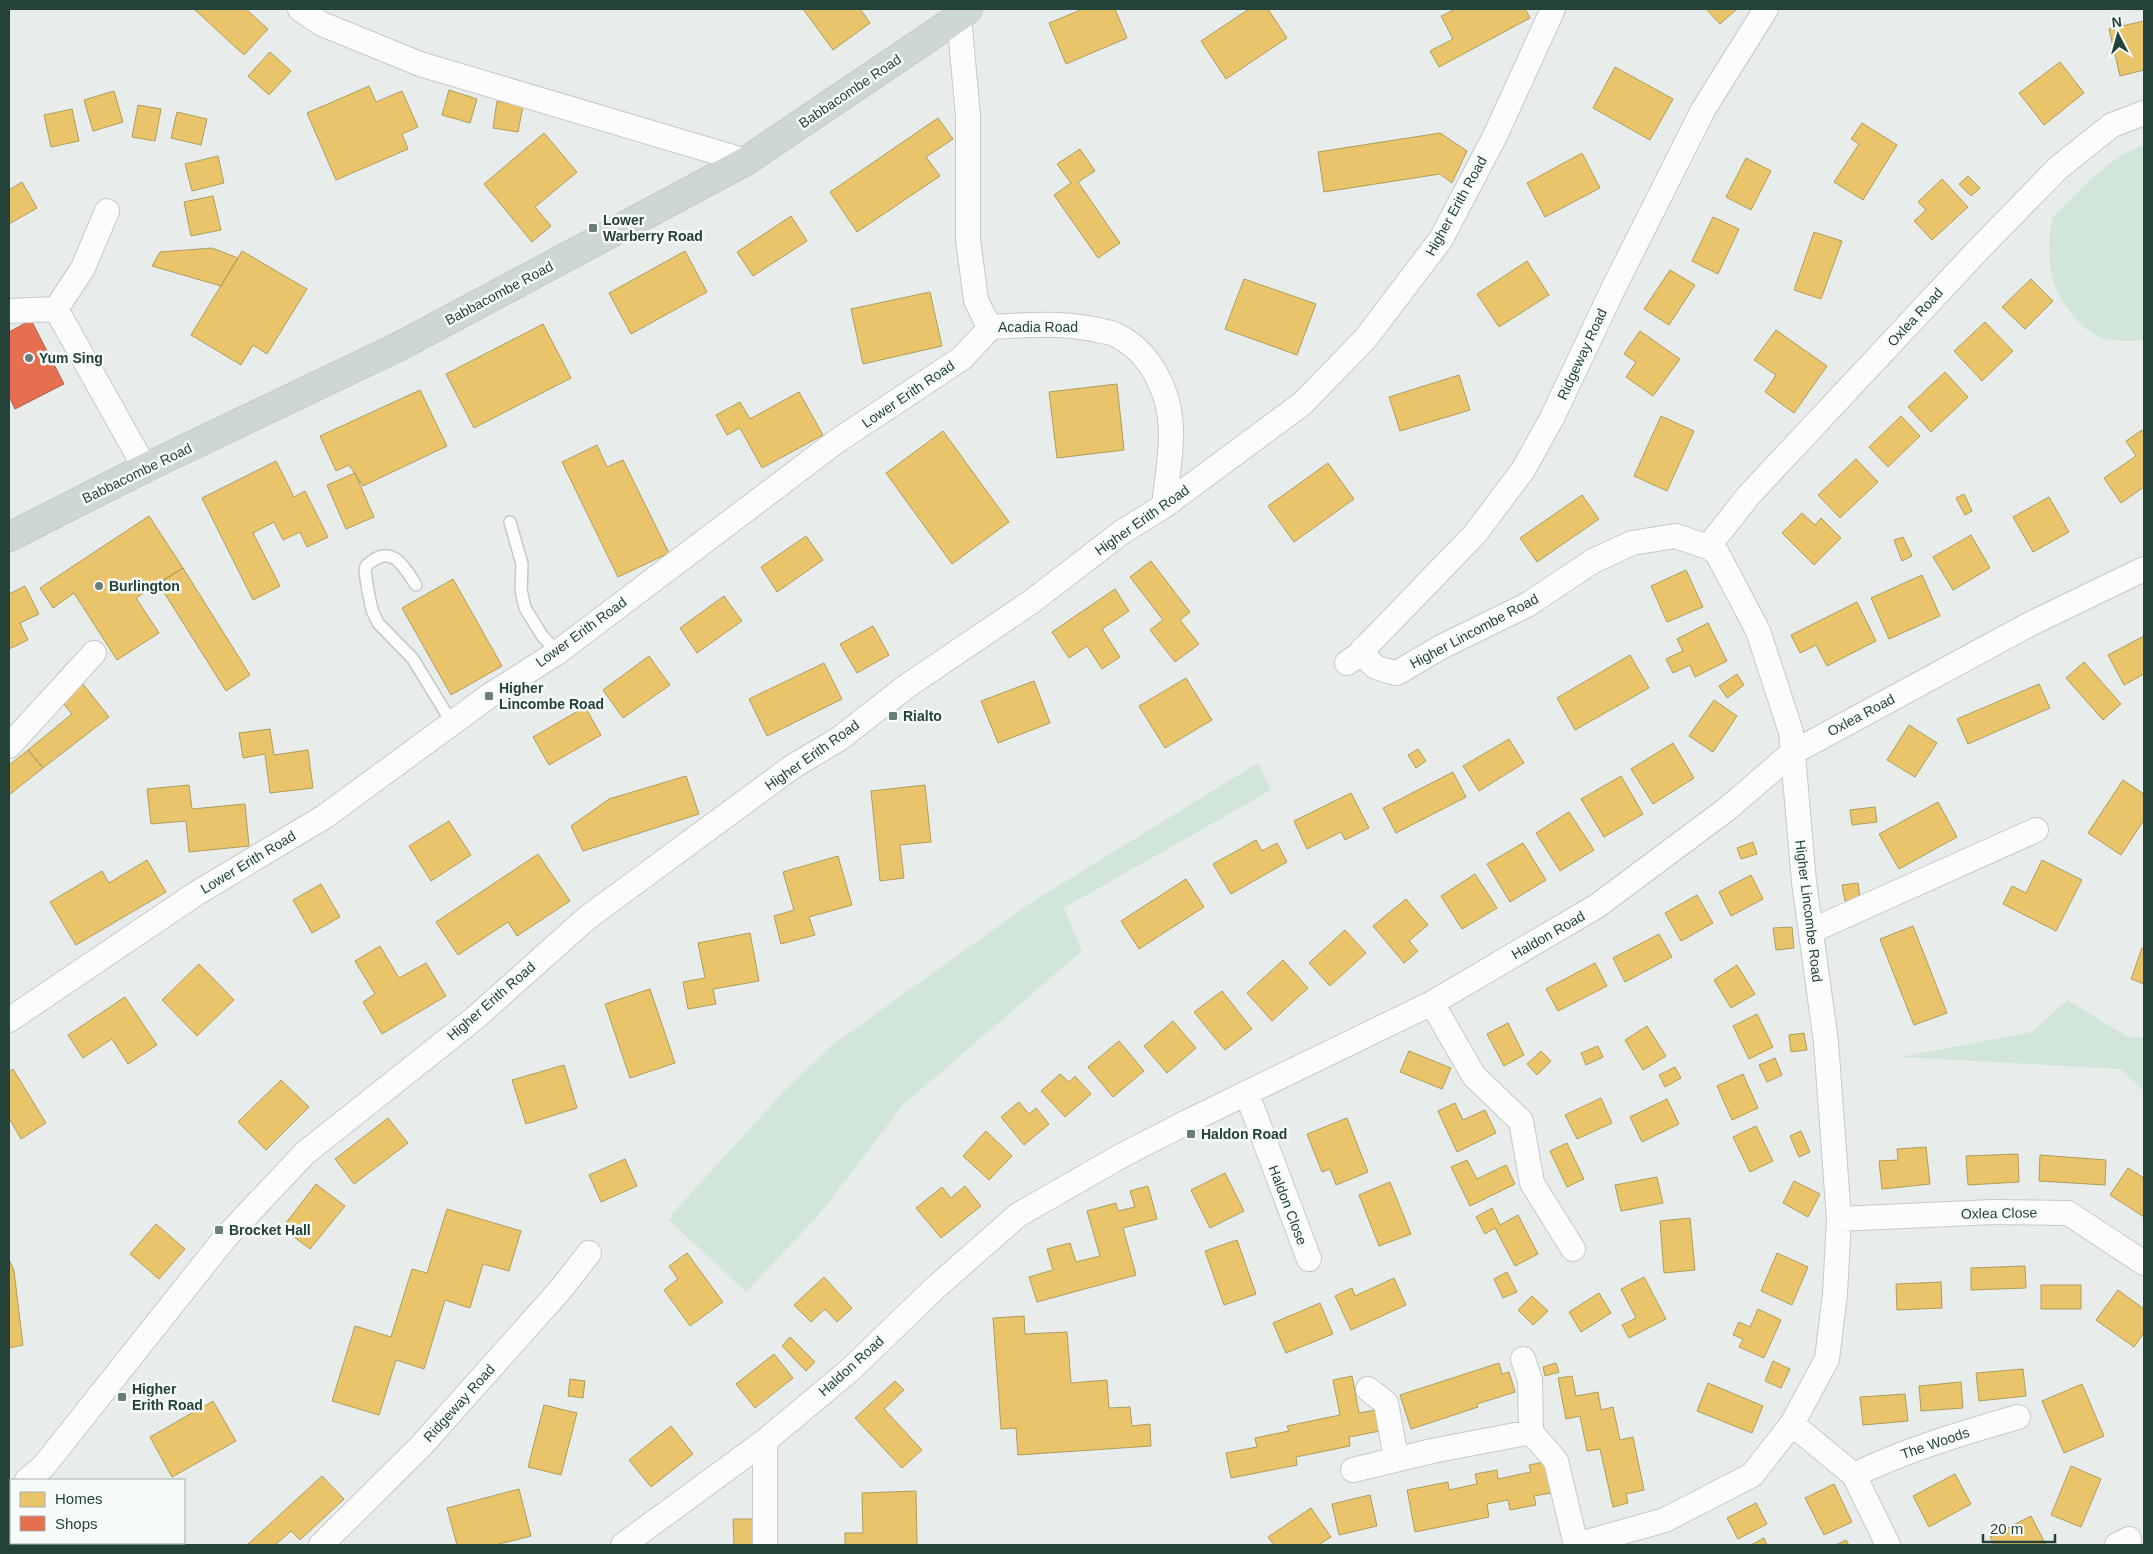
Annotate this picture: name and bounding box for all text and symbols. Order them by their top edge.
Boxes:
north arrow [2093,10,2143,60]
text: N [2111,14,2123,31]
street label: Babbacombe Road [796,51,904,131]
street label: Higher Erith Road [1422,153,1490,259]
place label: Lower Warberry Road [603,212,703,244]
marker: Lower Warberry Road [587,222,599,234]
street label: Babbacombe Road [442,258,556,328]
street label: Oxlea Road [1884,285,1946,349]
street label: Ridgeway Road [1554,306,1610,402]
street label: Acadia Road [998,319,1078,335]
place label: Yum Sing [39,350,103,366]
marker: Yum Sing [23,352,35,364]
street label: Lower Erith Road [859,357,957,431]
street label: Babbacombe Road [80,440,194,506]
street label: Higher Erith Road [1092,482,1192,558]
place label: Burlington [109,578,180,594]
marker: Burlington [93,580,105,592]
street label: Higher Lincombe Road [1407,590,1541,672]
street label: Lower Erith Road [533,594,629,670]
place label: Higher Lincombe Road [499,680,604,712]
marker: Higher Lincombe Road [483,690,495,702]
street label: Oxlea Road [1825,691,1897,739]
place label: Rialto [903,708,942,724]
marker: Rialto [887,710,899,722]
street label: Higher Erith Road [762,717,862,793]
street label: Lower Erith Road [198,827,298,897]
street label: Higher Lincombe Road [1792,839,1826,983]
street label: Haldon Road [1509,908,1587,962]
street label: Higher Erith Road [444,958,538,1044]
place label: Haldon Road [1201,1126,1287,1142]
marker: Haldon Road [1185,1128,1197,1140]
street label: Haldon Close [1265,1163,1311,1247]
street label: Oxlea Close [1961,1204,2037,1222]
place label: Brocket Hall [229,1222,311,1238]
marker: Brocket Hall [213,1224,225,1236]
street label: Haldon Road [815,1333,887,1399]
street label: Ridgeway Road [420,1361,498,1445]
place label: Higher Erith Road [132,1381,203,1413]
marker: Higher Erith Road [116,1391,128,1403]
street label: The Woods [1899,1424,1971,1462]
legend [10,1479,185,1544]
text: Homes [55,1490,103,1507]
scale bar [1983,1512,2056,1544]
text: Shops [55,1515,98,1532]
text: 20 m [1990,1520,2023,1537]

